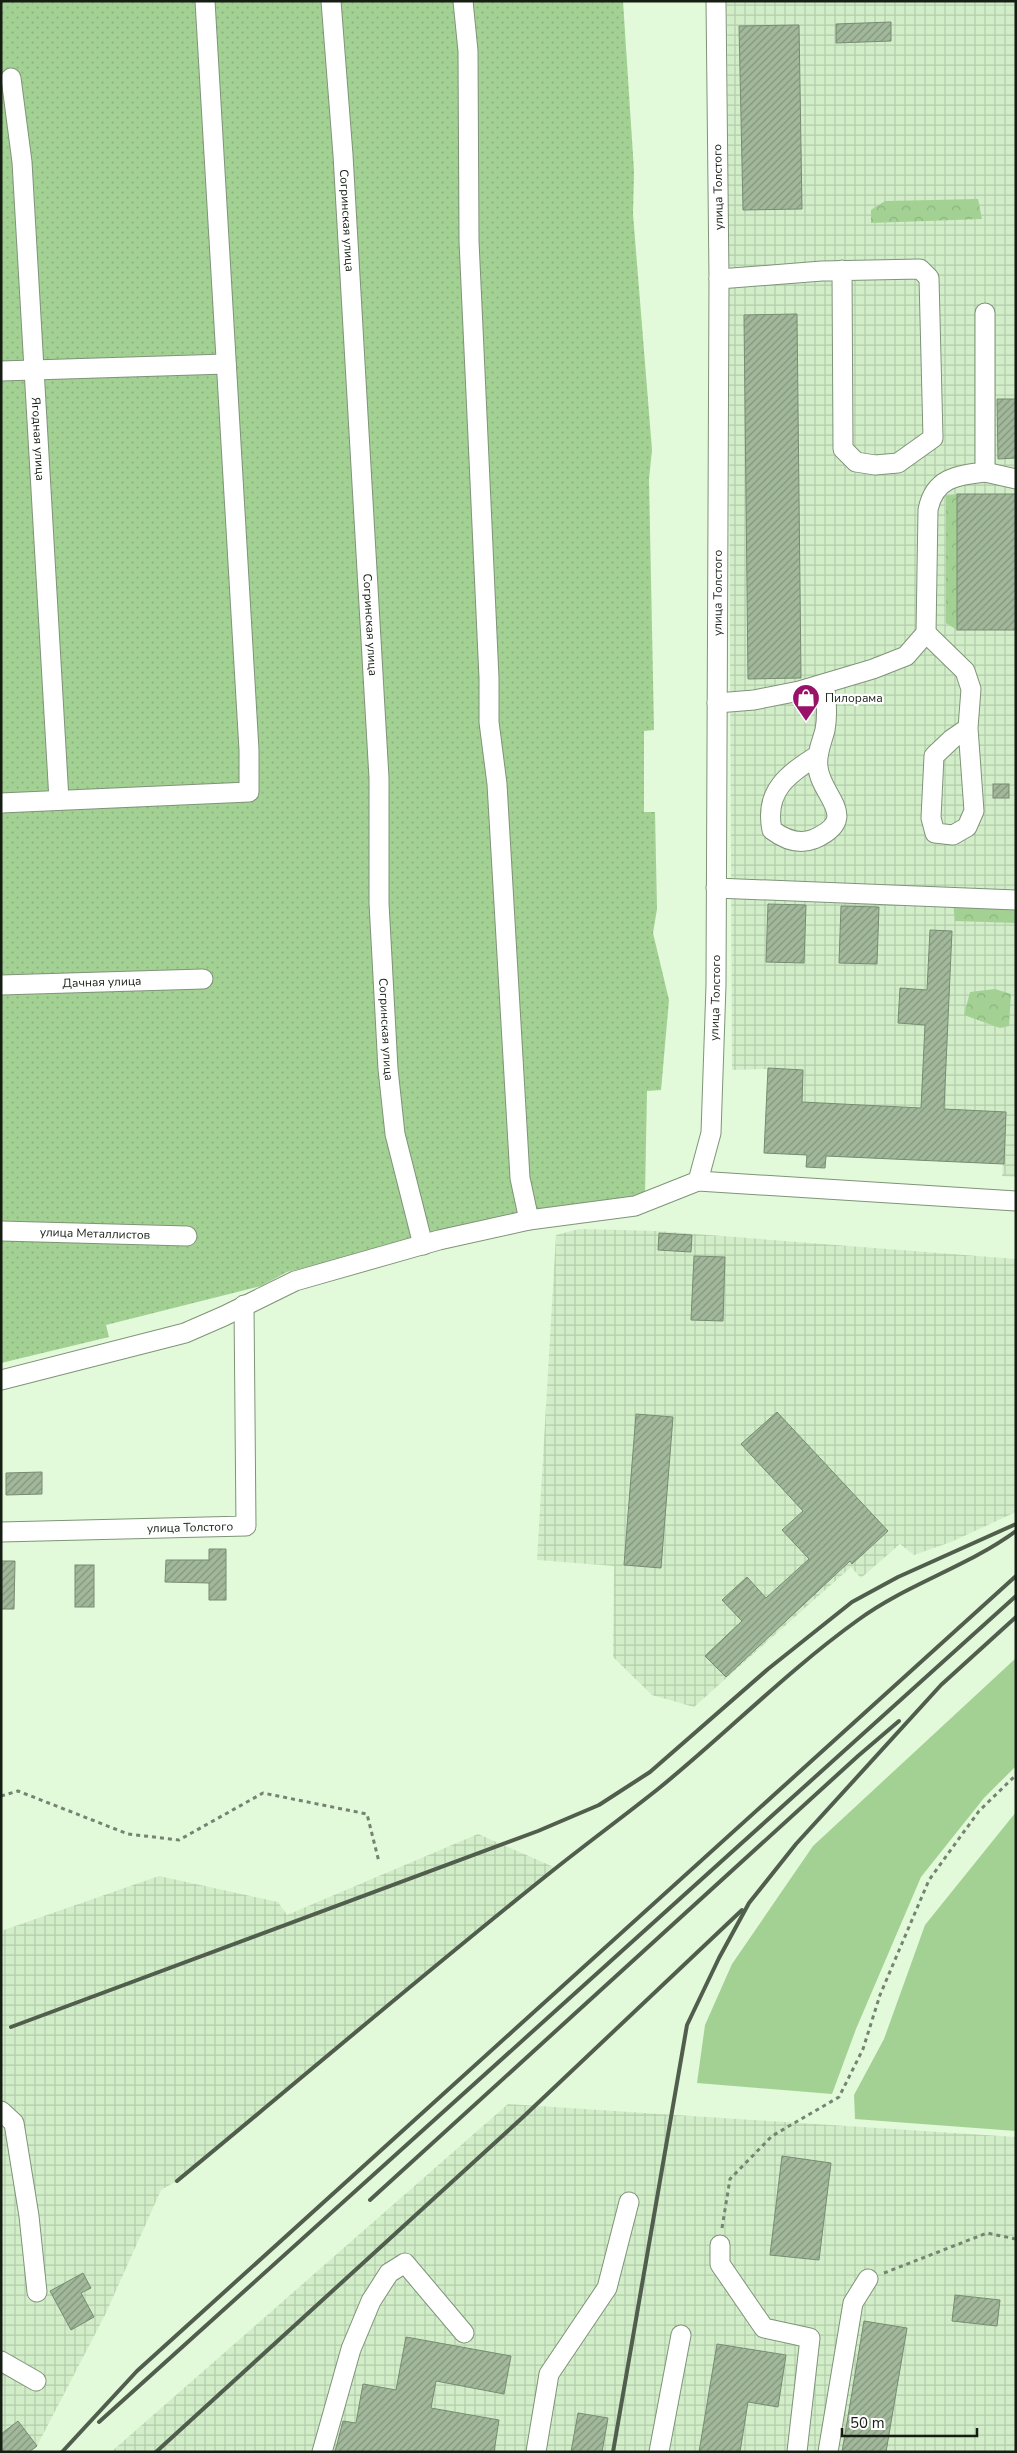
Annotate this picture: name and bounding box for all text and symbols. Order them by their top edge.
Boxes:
street label: улица Толстого [709,144,727,230]
street label: Согринская улица [336,169,358,272]
street label: Ягодная улица [28,397,48,481]
street label: улица Толстого [709,549,726,636]
street label: Согринская улица [359,573,381,676]
shop icon: Пилорама [791,683,821,722]
place label: Пилорама [825,690,883,706]
street label: улица Толстого [706,954,724,1041]
street label: Дачная улица [62,973,142,991]
street label: Согринская улица [375,978,397,1081]
street label: улица Металлистов [40,1224,151,1243]
street label: улица Толстого [147,1518,233,1536]
scale bar [842,2406,977,2438]
text: 50 m [850,2413,885,2433]

